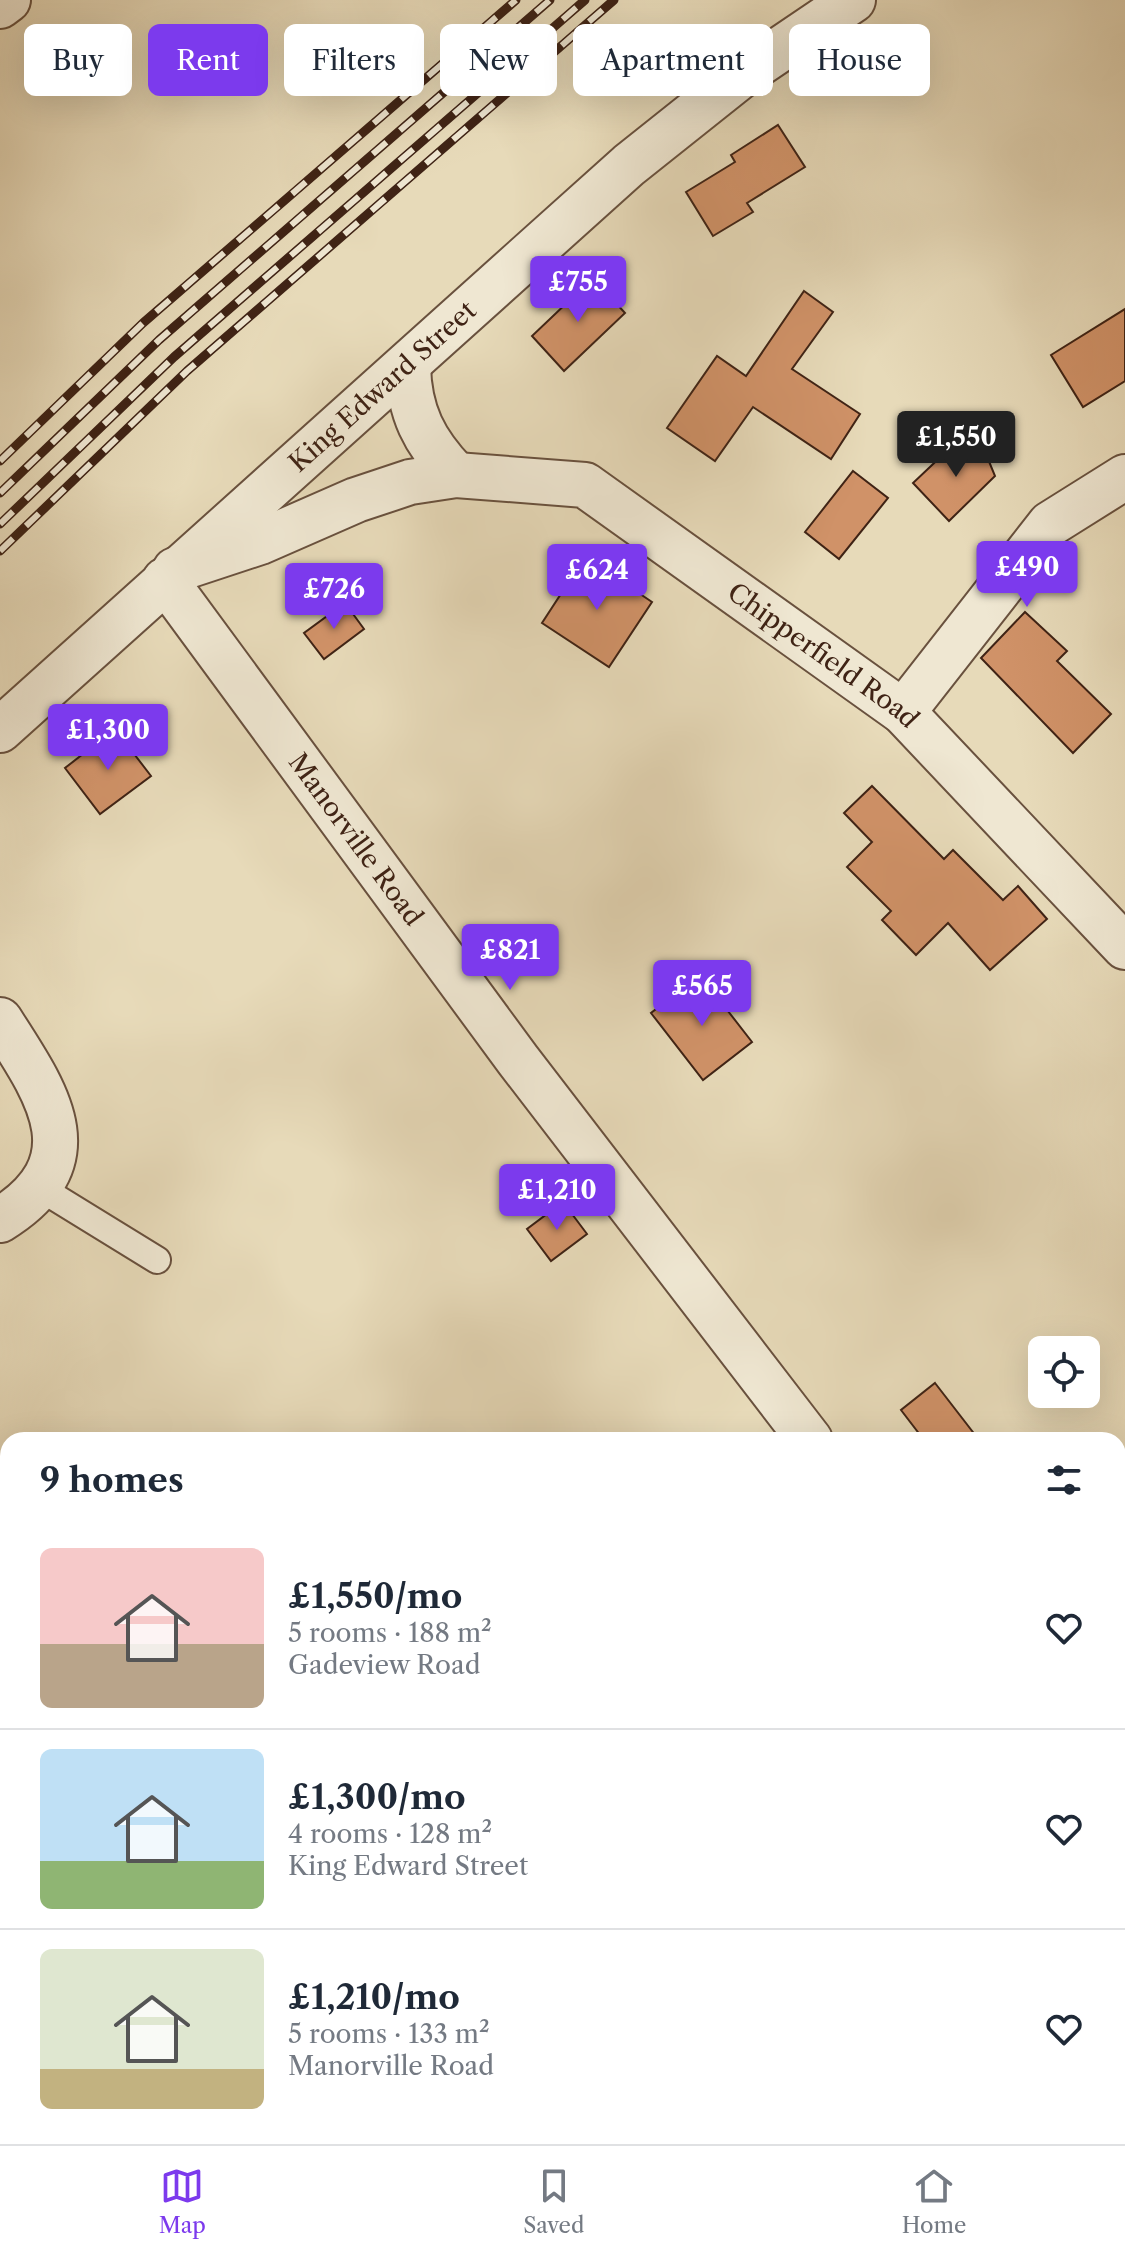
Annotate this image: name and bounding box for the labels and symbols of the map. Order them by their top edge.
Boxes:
pin: £755 [531,256,625,324]
street label: King Edward Street [282,294,483,479]
pin: £1,550 [891,411,1021,479]
pin: £490 [980,541,1074,609]
pin: £624 [550,544,644,612]
pin: £726 [287,563,381,631]
street label: Chipperfield Road [721,576,926,735]
pin: £1,300 [43,704,173,772]
street label: Manorville Road [282,747,430,932]
pin: £821 [463,924,557,992]
pin: £565 [655,960,749,1028]
pin: £1,210 [492,1164,622,1232]

